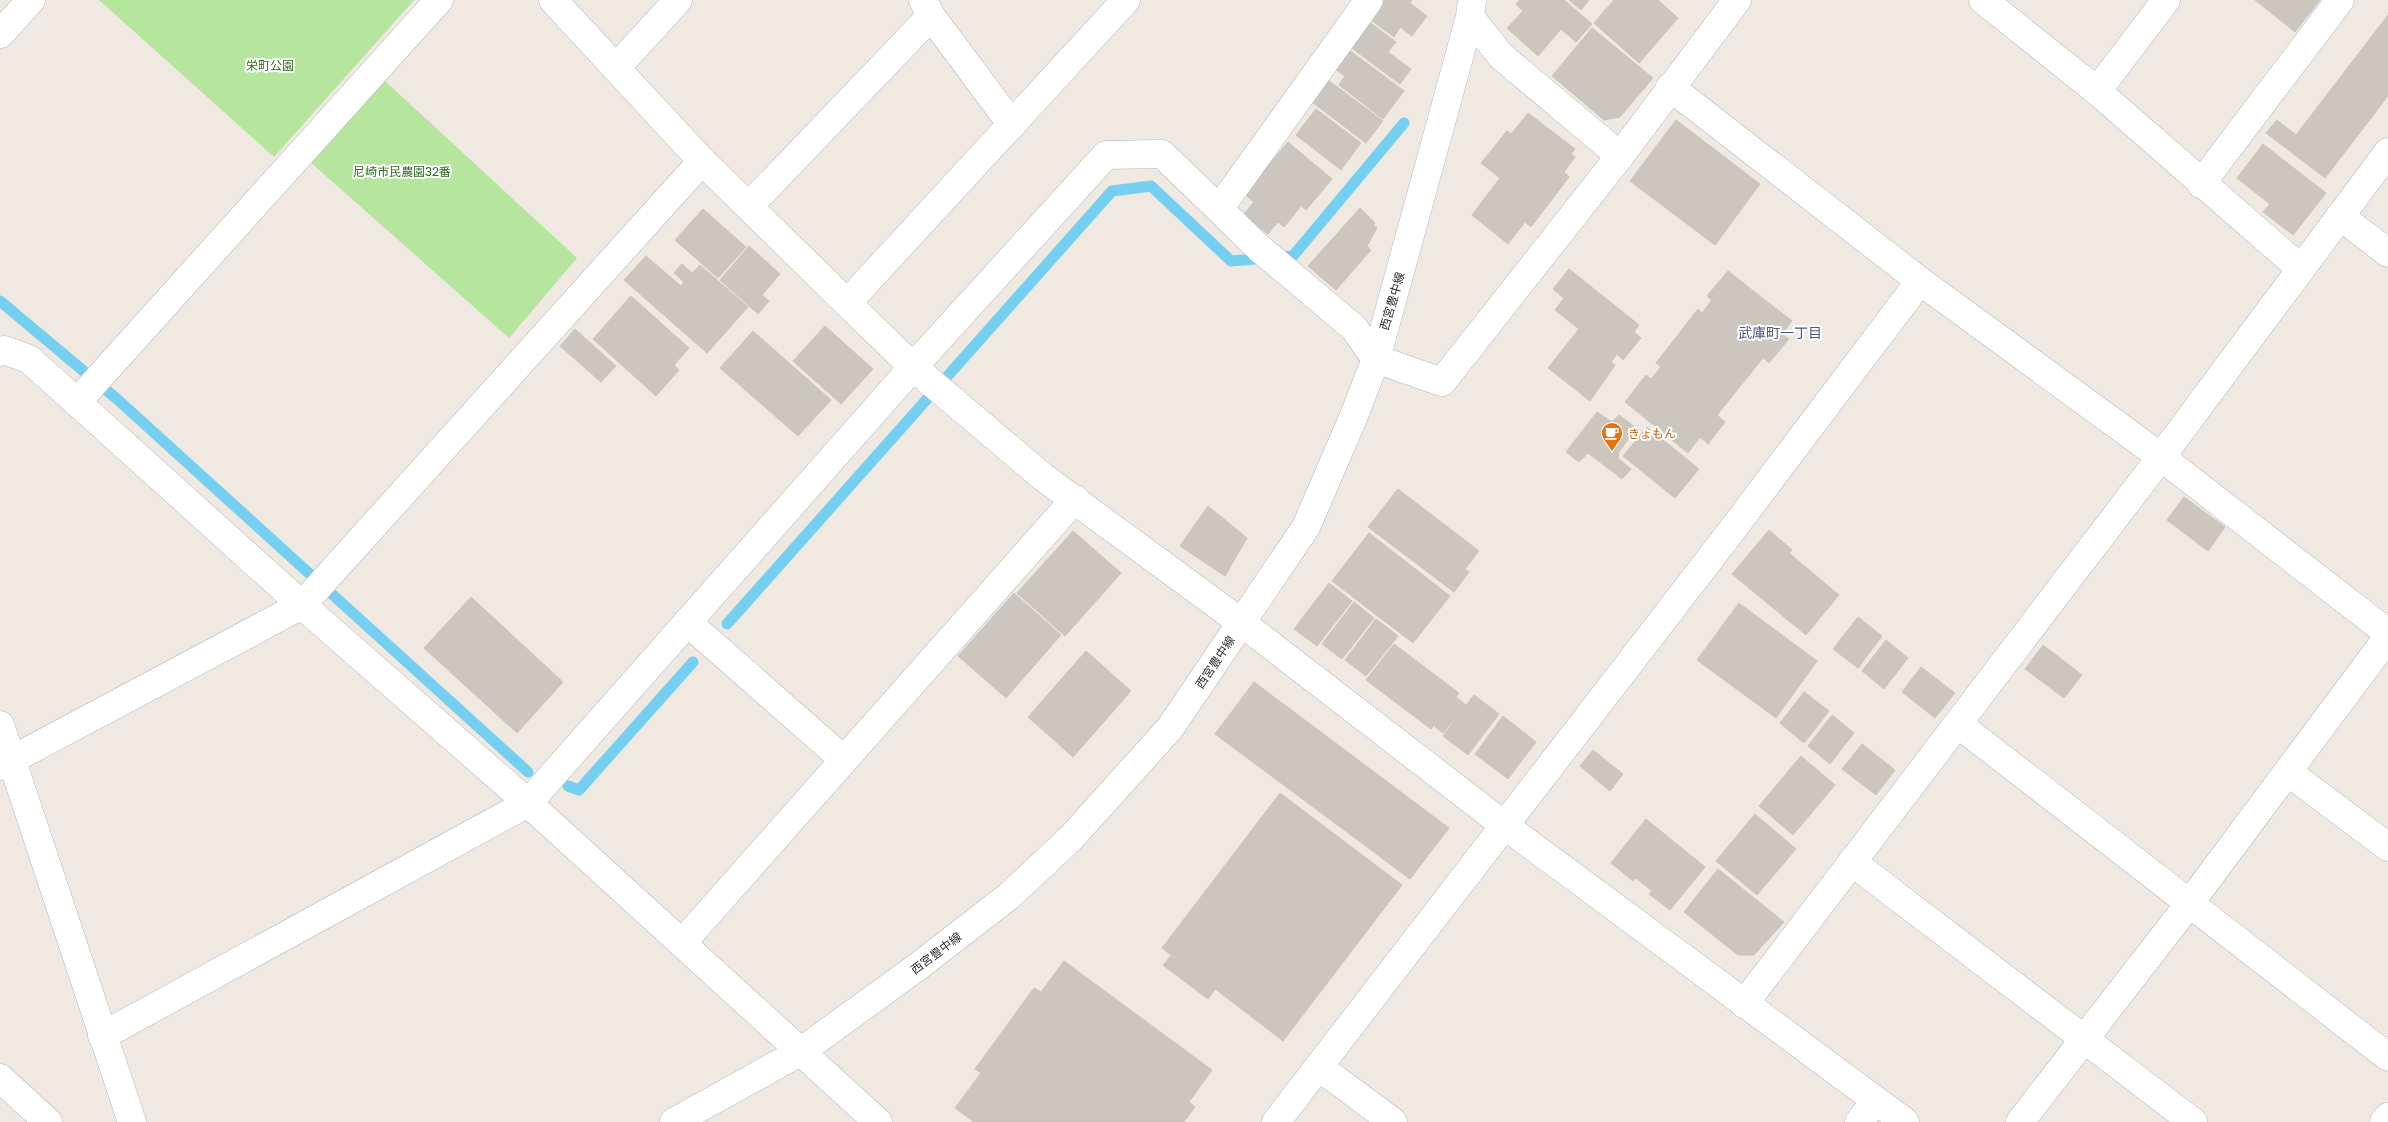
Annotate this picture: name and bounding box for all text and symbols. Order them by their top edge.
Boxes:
park label: 栄町公園 [246,58,294,73]
park label: 尼崎市民農園32番 [353,164,451,179]
street label: 西宮豊中線 [1377,270,1407,332]
district label: 武庫町一丁目 [1738,324,1822,341]
cafe icon: きょもん [1600,421,1624,452]
place label: きょもん [1628,426,1676,441]
street label: 西宮豊中線 [1192,633,1238,691]
street label: 西宮豊中線 [908,929,964,977]

